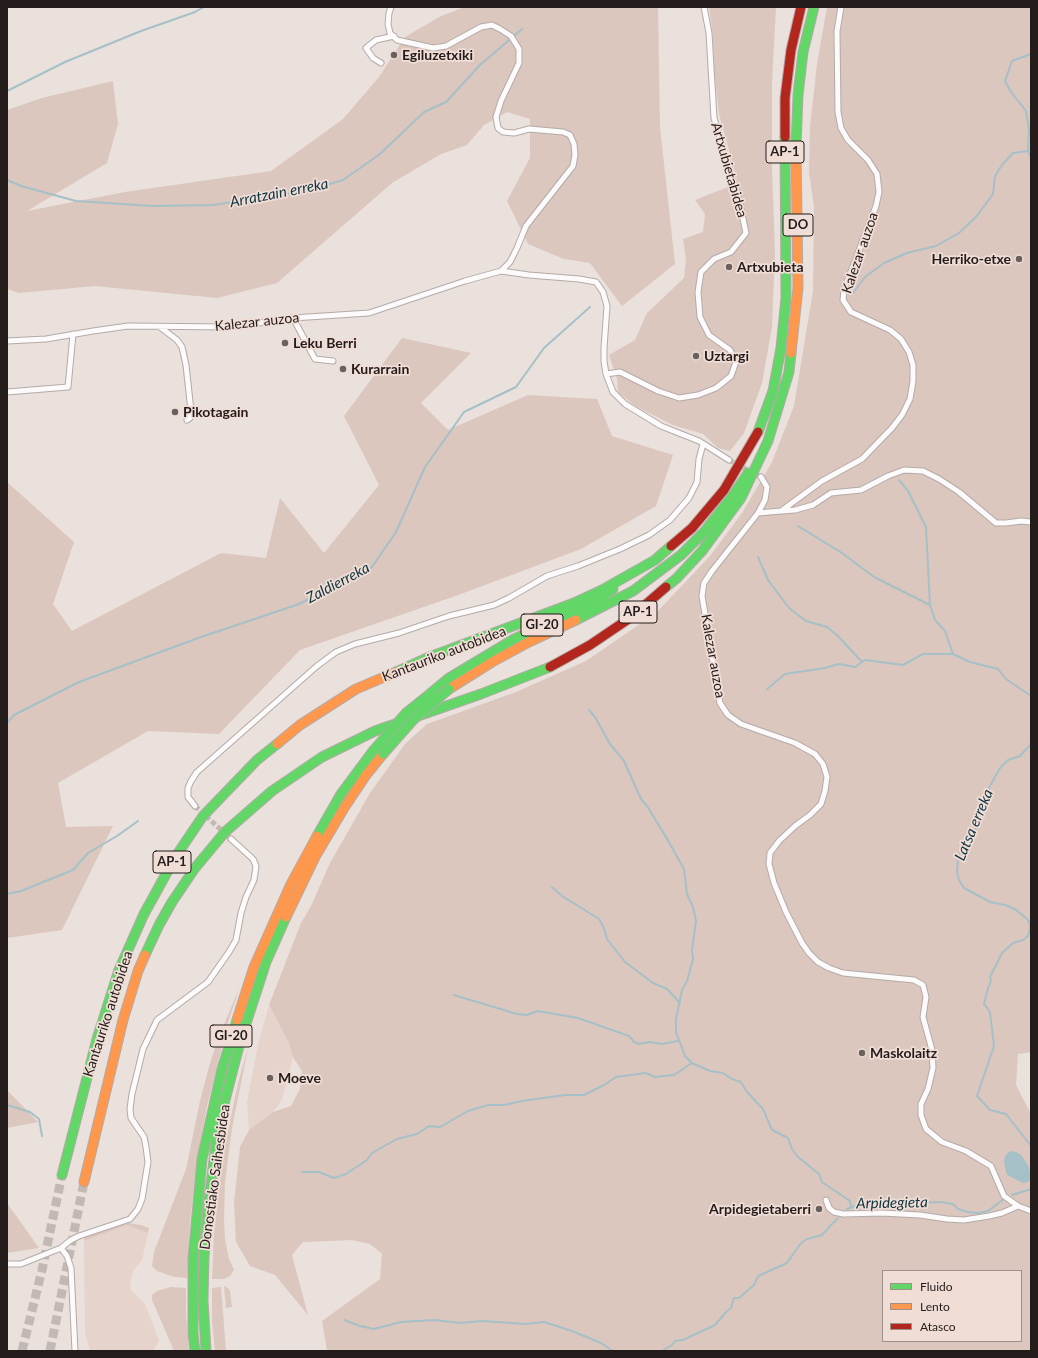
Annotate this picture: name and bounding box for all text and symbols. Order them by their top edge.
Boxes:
place label: Egiluzetxiki [402,47,473,63]
marker: Egiluzetxiki [389,50,399,60]
street label: Artxubietabidea [707,120,751,220]
road number: AP-1 [766,141,804,163]
water label: Arratzain erreka [228,175,330,211]
street label: Kalezar auzoa [838,210,882,296]
road number: DO [783,214,813,236]
place label: Herriko-etxe [931,251,1011,267]
marker: Herriko-etxe [1014,254,1024,264]
place label: Artxubieta [737,259,804,275]
marker: Artxubieta [724,262,734,272]
street label: Kalezar auzoa [214,309,300,335]
place label: Leku Berri [293,335,357,351]
marker: Leku Berri [280,338,290,348]
place label: Uztargi [704,348,749,364]
marker: Uztargi [691,351,701,361]
place label: Kurarrain [351,361,409,377]
marker: Kurarrain [338,364,348,374]
place label: Pikotagain [183,404,248,420]
marker: Pikotagain [170,407,180,417]
water label: Zaldierreka [303,559,373,607]
road number: AP-1 [619,601,657,623]
street label: Kalezar auzoa [697,613,729,699]
road number: GI-20 [521,614,563,636]
street label: Kantauriko autobidea [380,623,508,685]
water label: Latsa erreka [951,787,997,863]
road number: AP-1 [153,851,191,873]
street label: Kantauriko autobidea [80,949,136,1079]
road number: GI-20 [210,1025,252,1047]
place label: Maskolaitz [870,1045,937,1061]
marker: Maskolaitz [857,1048,867,1058]
place label: Moeve [278,1070,321,1086]
marker: Moeve [265,1073,275,1083]
street label: Donostiako Saihesbidea [196,1103,234,1251]
water label: Arpidegieta [856,1193,928,1213]
place label: Arpidegietaberri [709,1201,811,1217]
marker: Arpidegietaberri [814,1204,824,1214]
legend [882,1270,1022,1342]
text: Fluido [920,1279,953,1294]
text: Lento [920,1299,950,1314]
text: Atasco [920,1319,956,1334]

